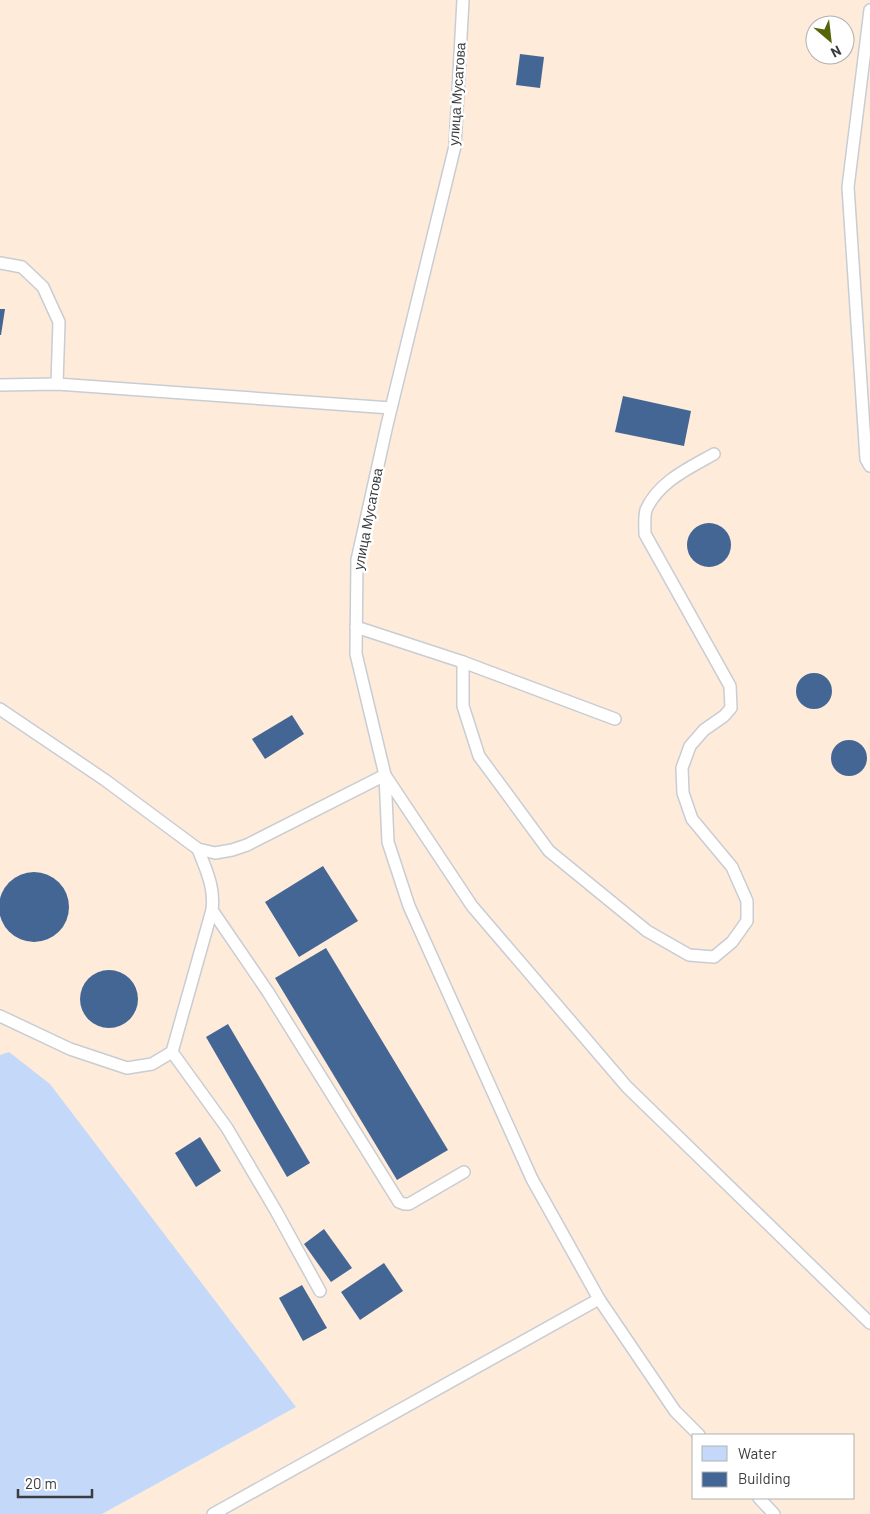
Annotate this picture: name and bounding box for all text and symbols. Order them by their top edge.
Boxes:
north arrow [805,15,855,65]
street label: улица Мусатова [444,42,469,146]
text: N [828,42,844,62]
street label: улица Мусатова [349,466,386,571]
legend [692,1434,855,1499]
text: Water [738,1444,777,1462]
scale bar [18,1466,91,1498]
text: Building [738,1469,791,1487]
text: 20 m [25,1474,57,1492]

